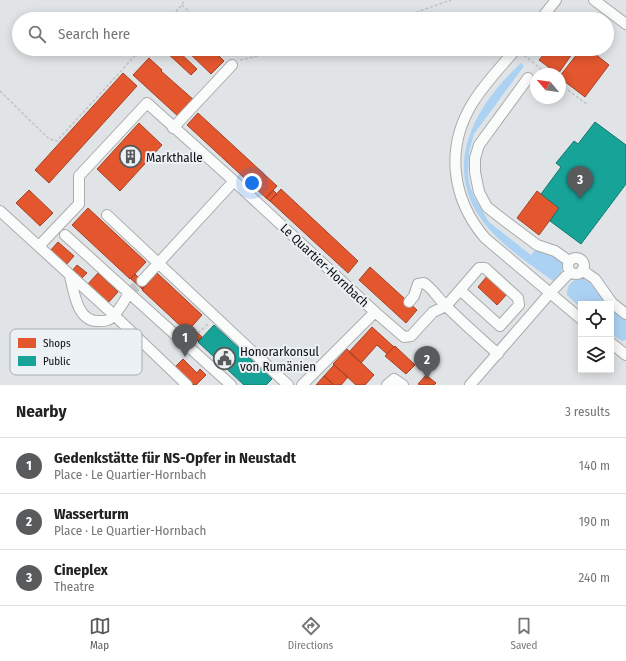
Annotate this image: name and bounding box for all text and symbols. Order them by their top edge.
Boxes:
search box [12,12,614,56]
icon: search [26,23,48,45]
text: Search here [58,25,130,43]
north arrow [530,68,566,104]
building icon: Markthalle [117,144,143,170]
place label: Markthalle [146,150,203,165]
pin: 3 [567,166,593,199]
your location [242,173,262,193]
street label: Le Quartier-Hornbach [277,221,372,310]
map controls [578,301,614,373]
button: locate [578,301,614,337]
pin: 1 [172,324,198,357]
legend [10,329,142,375]
text: Shops [43,337,71,350]
button: layers [578,337,614,373]
place label: Honorarkonsul von Rumänien [240,344,319,374]
public building icon: Honorarkonsul von Rumänien [211,345,237,371]
pin: 2 [414,346,440,379]
text: Public [43,355,71,368]
text: Nearby [16,401,67,422]
text: 3 results [565,404,610,419]
text: Gedenkstätte für NS-Opfer in Neustadt [54,449,296,467]
text: 1 [26,458,32,473]
text: 140 m [579,458,610,473]
text: Place · Le Quartier-Hornbach [54,467,206,482]
text: Wasserturm [54,505,129,523]
text: 2 [26,514,32,529]
text: 190 m [579,514,610,529]
text: Place · Le Quartier-Hornbach [54,523,206,538]
text: Cineplex [54,561,108,579]
text: 3 [26,570,32,585]
text: 240 m [578,570,610,585]
text: Theatre [54,579,94,594]
tab: Map [89,615,111,652]
tab: Directions [288,615,333,652]
tab: Saved [511,615,537,652]

